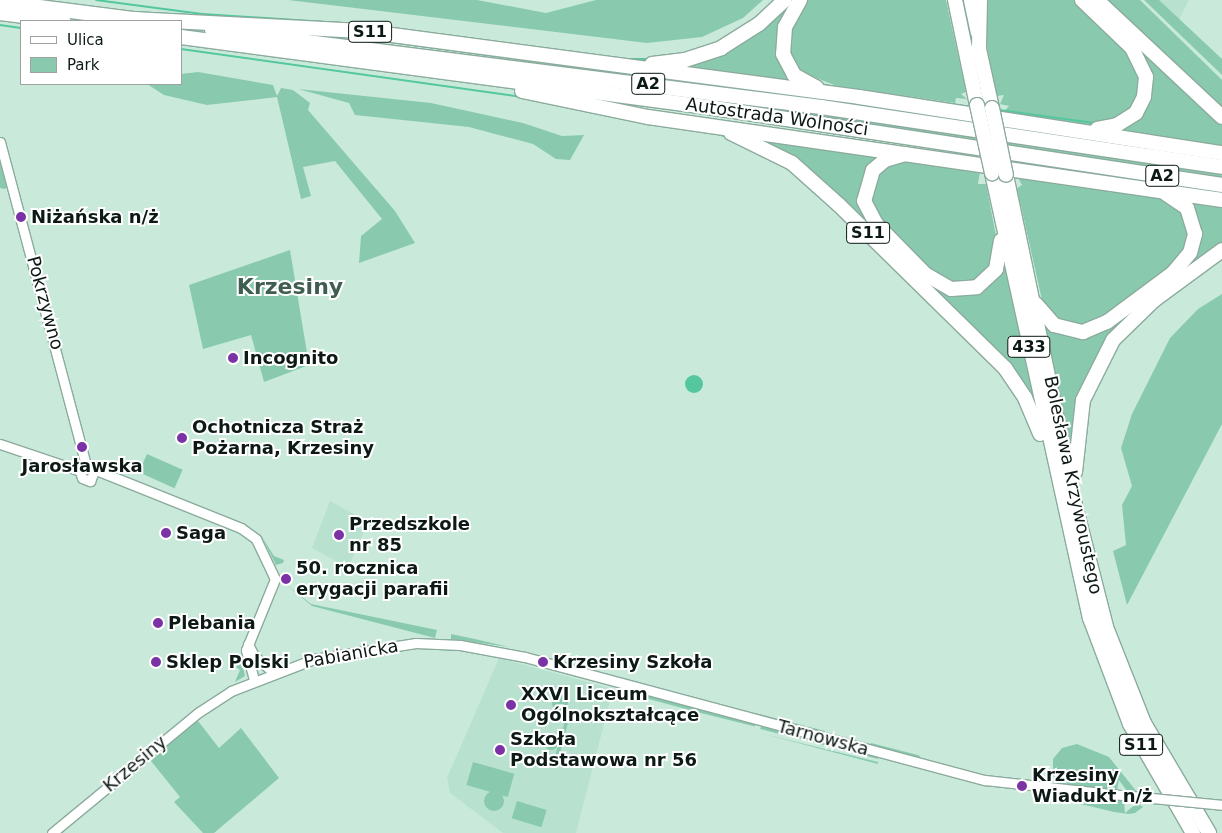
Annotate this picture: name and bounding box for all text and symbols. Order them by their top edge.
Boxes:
road number: S11 [348,18,392,46]
legend [20,20,182,85]
text: Ulica [67,31,104,49]
text: Park [67,56,99,74]
road number: A2 [630,70,666,98]
street label: Autostrada Wolności [684,93,870,141]
road number: A2 [1144,162,1180,190]
place label: Niżańska n/ż [31,206,159,228]
marker: Niżańska n/ż [15,211,27,223]
road number: S11 [846,220,890,247]
street label: Pokrzywno [22,254,68,352]
district label: Krzesiny [237,274,343,300]
road number: 433 [1006,334,1052,361]
place label: Incognito [243,347,338,369]
marker: Incognito [227,352,239,364]
street label: Bolesława Krzywoustego [1039,374,1107,596]
place label: Ochotnicza Straż Pożarna, Krzesiny [192,417,374,459]
marker: Ochotnicza Straż Pożarna, Krzesiny [176,432,188,444]
marker: Jarosławska [76,441,88,453]
place label: Jarosławska [21,455,143,477]
place label: Przedszkole nr 85 [349,514,470,556]
place label: Saga [176,522,226,544]
marker: Saga [160,527,172,539]
marker: Przedszkole nr 85 [333,529,345,541]
place label: 50. rocznica erygacji parafii [296,558,449,600]
marker: 50. rocznica erygacji parafii [280,573,292,585]
place label: Plebania [168,612,256,634]
marker: Plebania [152,617,164,629]
street label: Pabianicka [302,635,400,673]
place label: Sklep Polski [166,651,289,673]
place label: Krzesiny Szkoła [553,651,712,673]
marker: Sklep Polski [150,656,162,668]
marker: Krzesiny Szkoła [537,656,549,668]
place label: XXVI Liceum Ogólnokształcące [521,684,699,726]
marker: XXVI Liceum Ogólnokształcące [505,699,517,711]
street label: Tarnowska [775,715,871,761]
place label: Szkoła Podstawowa nr 56 [510,729,697,772]
street label: Krzesiny [99,731,171,797]
road number: S11 [1118,732,1164,758]
marker: Szkoła Podstawowa nr 56 [494,744,506,756]
place label: Krzesiny Wiadukt n/ż [1032,765,1153,808]
marker: Krzesiny Wiadukt n/ż [1016,780,1028,792]

